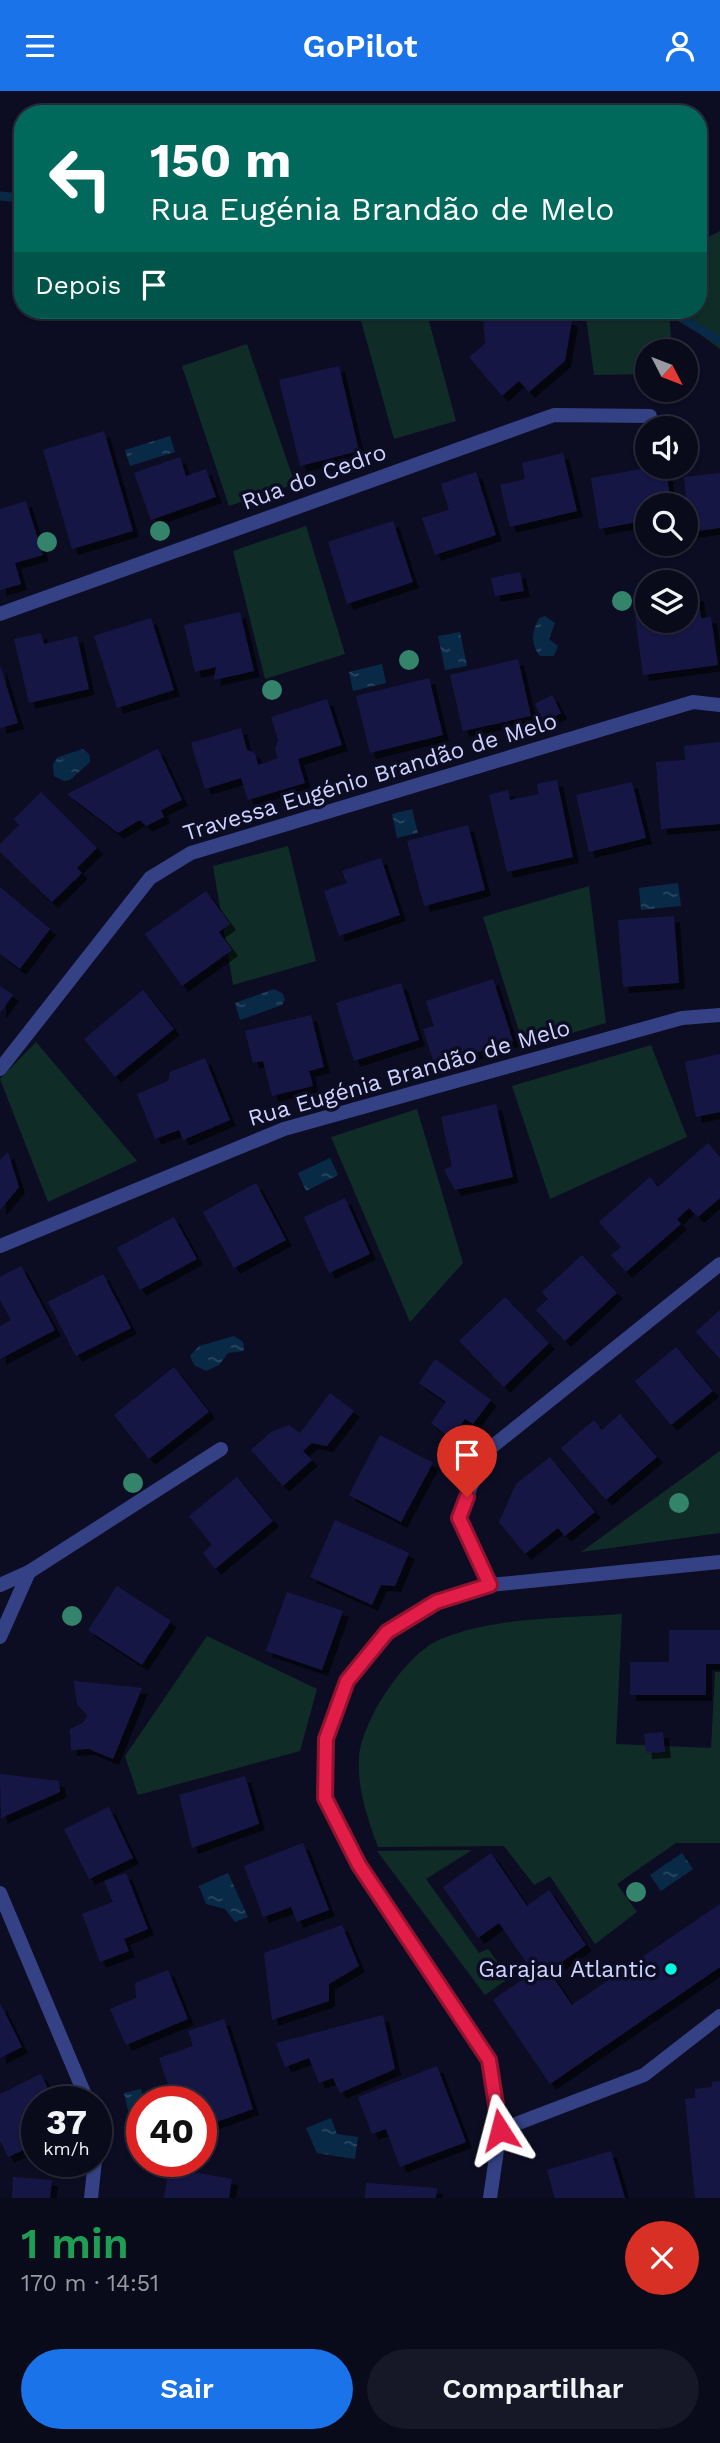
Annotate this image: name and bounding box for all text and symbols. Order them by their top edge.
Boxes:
icon: menu [21,27,59,65]
text: GoPilot [303,27,417,65]
icon: person [661,27,699,65]
text: 150 m [150,131,291,189]
icon: left [35,133,126,224]
text: Rua Eugénia Brandão de Melo [150,190,614,228]
icon: arrive [135,266,173,304]
text: Depois [35,270,121,300]
north arrow [635,339,698,403]
map controls [635,339,698,633]
button: sound [635,416,698,479]
street label: Rua do Cedro [238,438,390,516]
button: search [635,493,698,556]
button: layers [635,570,698,633]
street label: Travessa Eugénio Brandão de Melo [180,707,560,847]
street label: Rua Eugénia Brandão de Melo [245,1014,573,1132]
pin [437,1425,497,1497]
icon: arrive [448,1436,486,1474]
place label: Garajau Atlantic [478,1956,657,1983]
marker: Garajau Atlantic [663,1961,679,1977]
speed limit sign: 40 [126,2086,217,2177]
position arrow [463,2093,537,2167]
text: 37 [46,2101,87,2143]
text: km/h [43,2138,90,2159]
text: 1 min [21,2219,129,2268]
button: close [625,2221,699,2295]
text: 170 m · 14:51 [21,2270,159,2297]
button: Sair [21,2349,353,2429]
button: Compartilhar [367,2349,699,2429]

